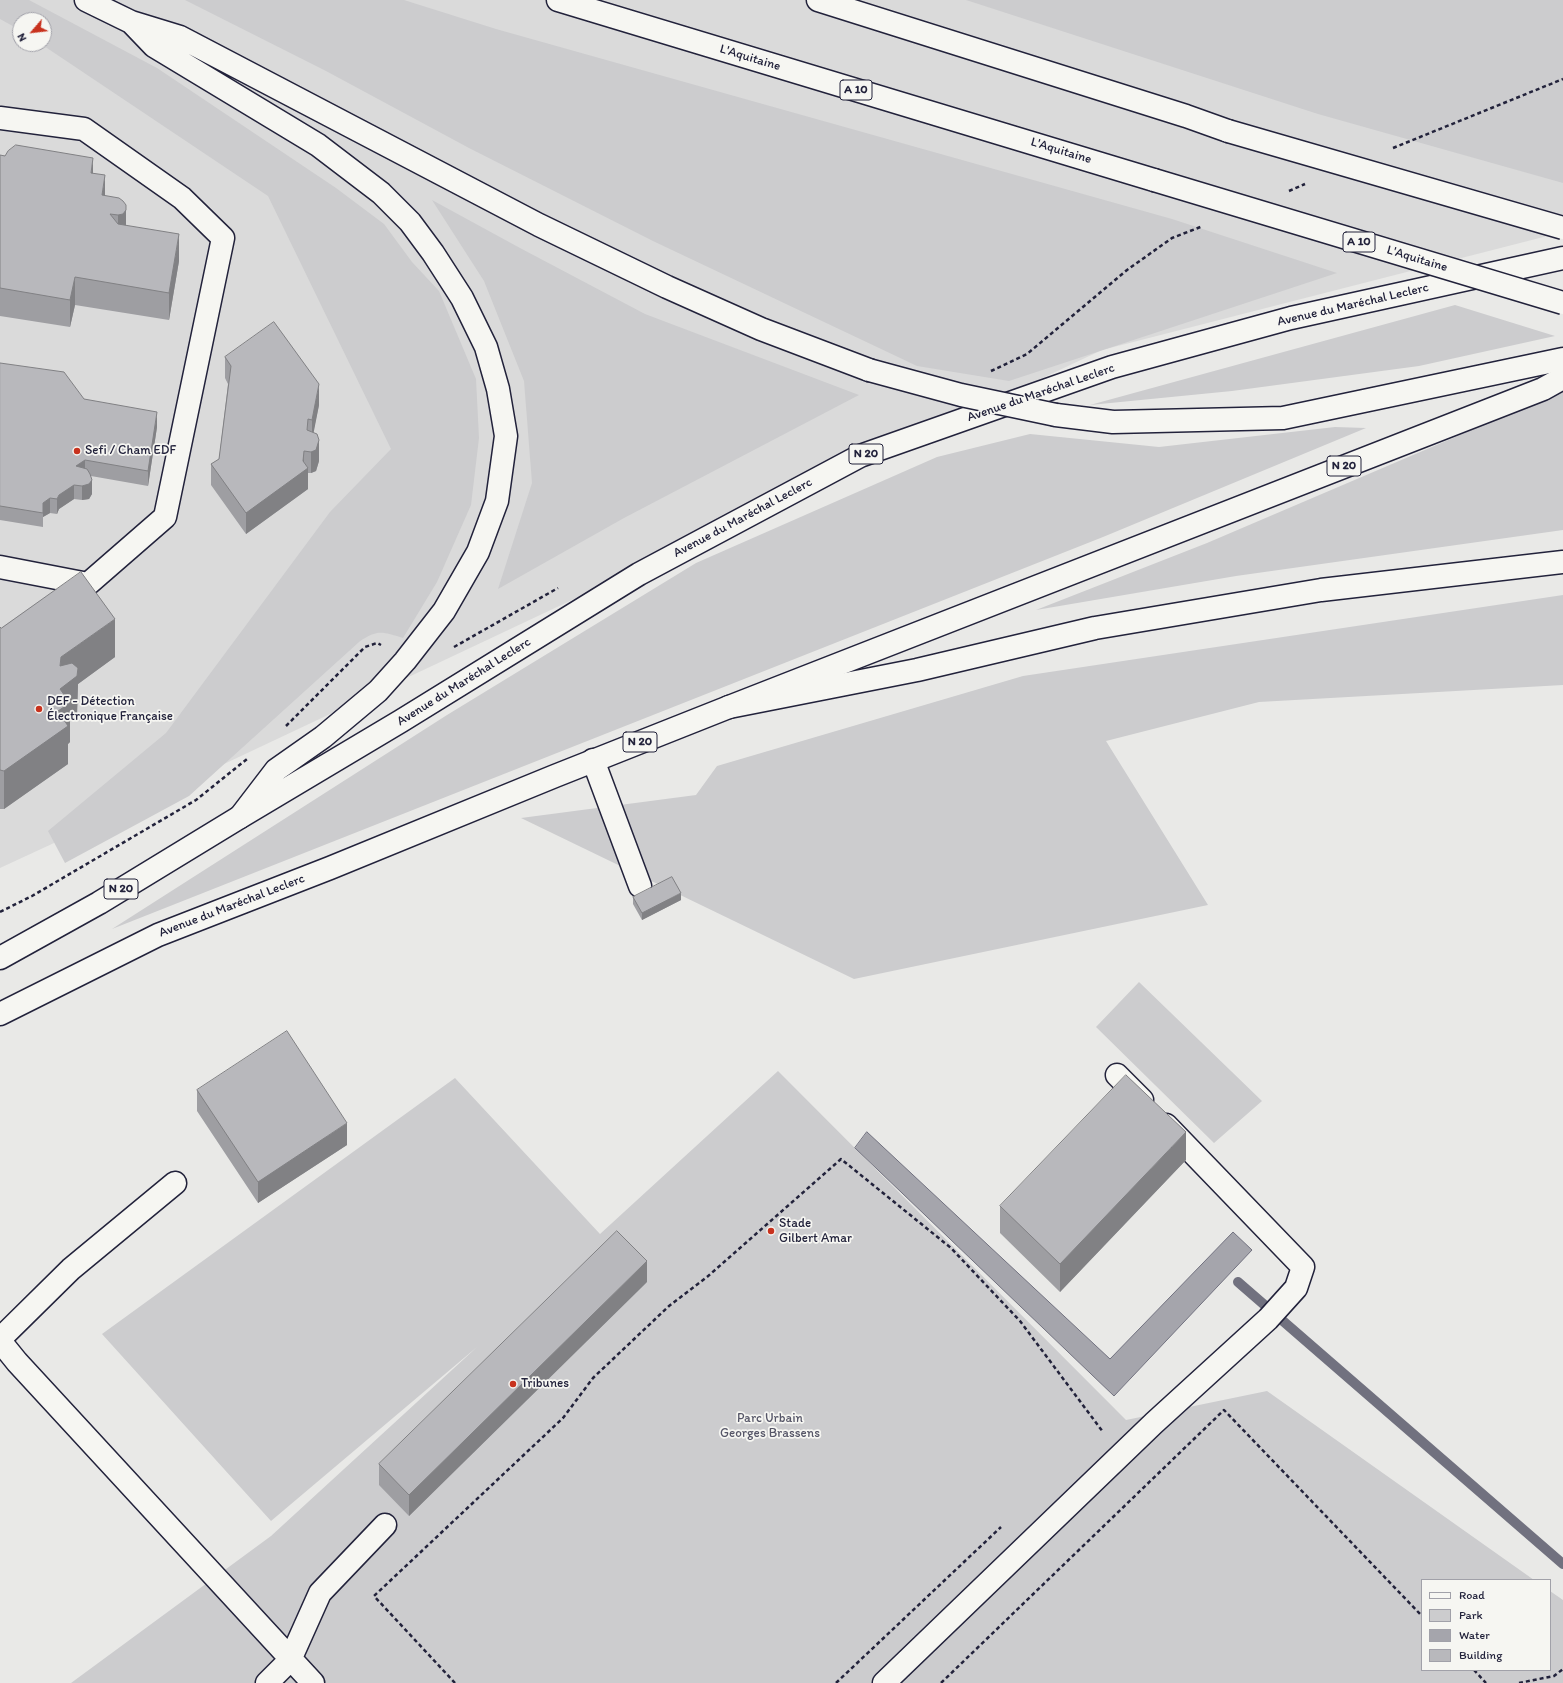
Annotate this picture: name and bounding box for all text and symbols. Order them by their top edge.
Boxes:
north arrow [12,12,52,52]
text: N [14,31,29,44]
street label: L'Aquitaine [718,41,782,75]
road number: A 10 [840,80,872,100]
street label: L'Aquitaine [1029,134,1093,168]
road number: A 10 [1343,232,1375,252]
street label: L'Aquitaine [1385,242,1449,276]
street label: Avenue du Maréchal Leclerc [1276,280,1430,330]
street label: Avenue du Maréchal Leclerc [965,360,1117,426]
place label: Sefi / Cham EDF [85,443,176,459]
road number: N 20 [849,444,883,464]
marker: Sefi / Cham EDF [72,446,82,456]
road number: N 20 [1327,456,1361,476]
street label: Avenue du Maréchal Leclerc [671,475,815,561]
street label: Avenue du Maréchal Leclerc [394,634,534,730]
place label: DEF - Détection Électronique Française [47,694,173,725]
marker: DEF - Détection Électronique Française [34,704,44,714]
road number: N 20 [623,732,657,752]
street label: Avenue du Maréchal Leclerc [157,871,307,941]
road number: N 20 [104,879,138,899]
place label: Stade Gilbert Amar [779,1216,852,1247]
marker: Stade Gilbert Amar [766,1226,776,1236]
place label: Tribunes [521,1376,569,1392]
marker: Tribunes [508,1379,518,1389]
park label: Parc Urbain Georges Brassens [720,1411,820,1442]
legend [1421,1579,1551,1671]
text: Road [1459,1588,1485,1602]
text: Park [1459,1608,1483,1622]
text: Water [1459,1628,1490,1642]
text: Building [1459,1648,1502,1662]

